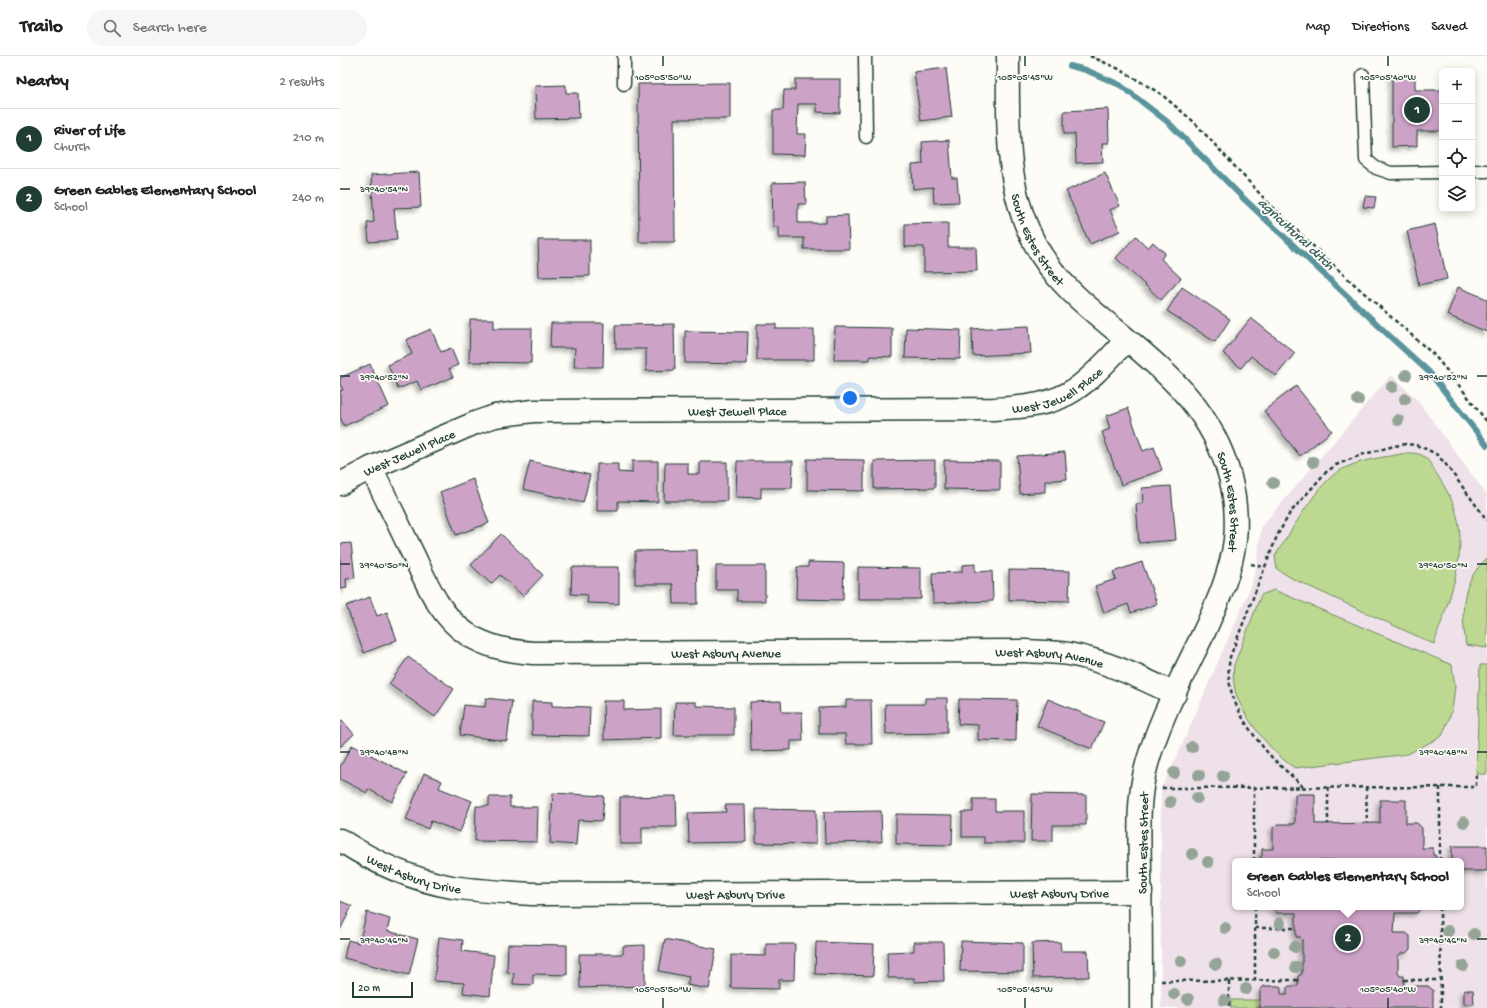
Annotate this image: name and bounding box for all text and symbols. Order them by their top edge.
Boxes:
search box [87,10,367,46]
text: Trailo [20,16,63,39]
icon: search [101,17,123,39]
text: Search here [133,19,207,37]
text: Map [1306,19,1330,36]
text: Directions [1352,19,1409,36]
text: Saved [1431,19,1467,36]
map controls [1439,68,1475,212]
button: + [1439,68,1475,104]
text: Nearby [16,72,69,92]
text: 105°05'50"W [634,72,692,84]
text: 105°05'45"W [996,72,1053,84]
text: 105°05'40"W [1359,72,1417,84]
text: 2 results [279,75,324,90]
pin: 1 [1404,95,1430,125]
button: − [1439,104,1475,140]
text: River of Life [54,122,125,140]
text: 1 [26,131,32,146]
text: 210 m [293,131,324,146]
text: Church [54,140,90,155]
button: locate [1439,140,1475,176]
button: layers [1439,176,1475,212]
text: Green Gables Elementary School [54,182,256,200]
text: 39°40'54"N [359,184,409,196]
text: 2 [26,191,32,206]
text: 240 m [292,191,324,206]
street label: South Estes Street [1007,192,1068,291]
water label: agricultural ditch [1253,195,1338,275]
text: School [54,200,88,215]
street label: West Jewell Place [1011,365,1107,418]
text: 39°40'52"N [359,372,409,384]
text: 39°40'52"N [1418,372,1468,384]
your location [840,388,860,408]
street label: West Jewell Place [688,405,787,420]
street label: West Jewell Place [361,427,458,481]
street label: South Estes Street [1212,450,1241,554]
text: 39°40'50"N [358,560,409,572]
text: 39°40'50"N [1417,560,1468,572]
street label: West Asbury Avenue [995,646,1105,673]
street label: West Asbury Avenue [671,647,781,662]
text: 39°40'48"N [359,747,409,759]
text: 39°40'48"N [1418,747,1468,759]
street label: South Estes Street [1136,790,1153,894]
street label: West Asbury Drive [363,852,462,898]
popup [1232,858,1464,910]
text: Green Gables Elementary School [1247,868,1449,886]
text: School [1247,886,1281,901]
street label: West Asbury Drive [1010,887,1109,902]
street label: West Asbury Drive [686,888,785,903]
pin: 2 [1335,923,1361,953]
text: 39°40'46"N [359,935,409,947]
text: 39°40'46"N [1418,935,1468,947]
scale bar [352,980,413,999]
text: 20 m [358,983,380,995]
text: 105°05'50"W [634,984,692,996]
text: 105°05'45"W [996,984,1053,996]
text: 105°05'40"W [1359,984,1417,996]

